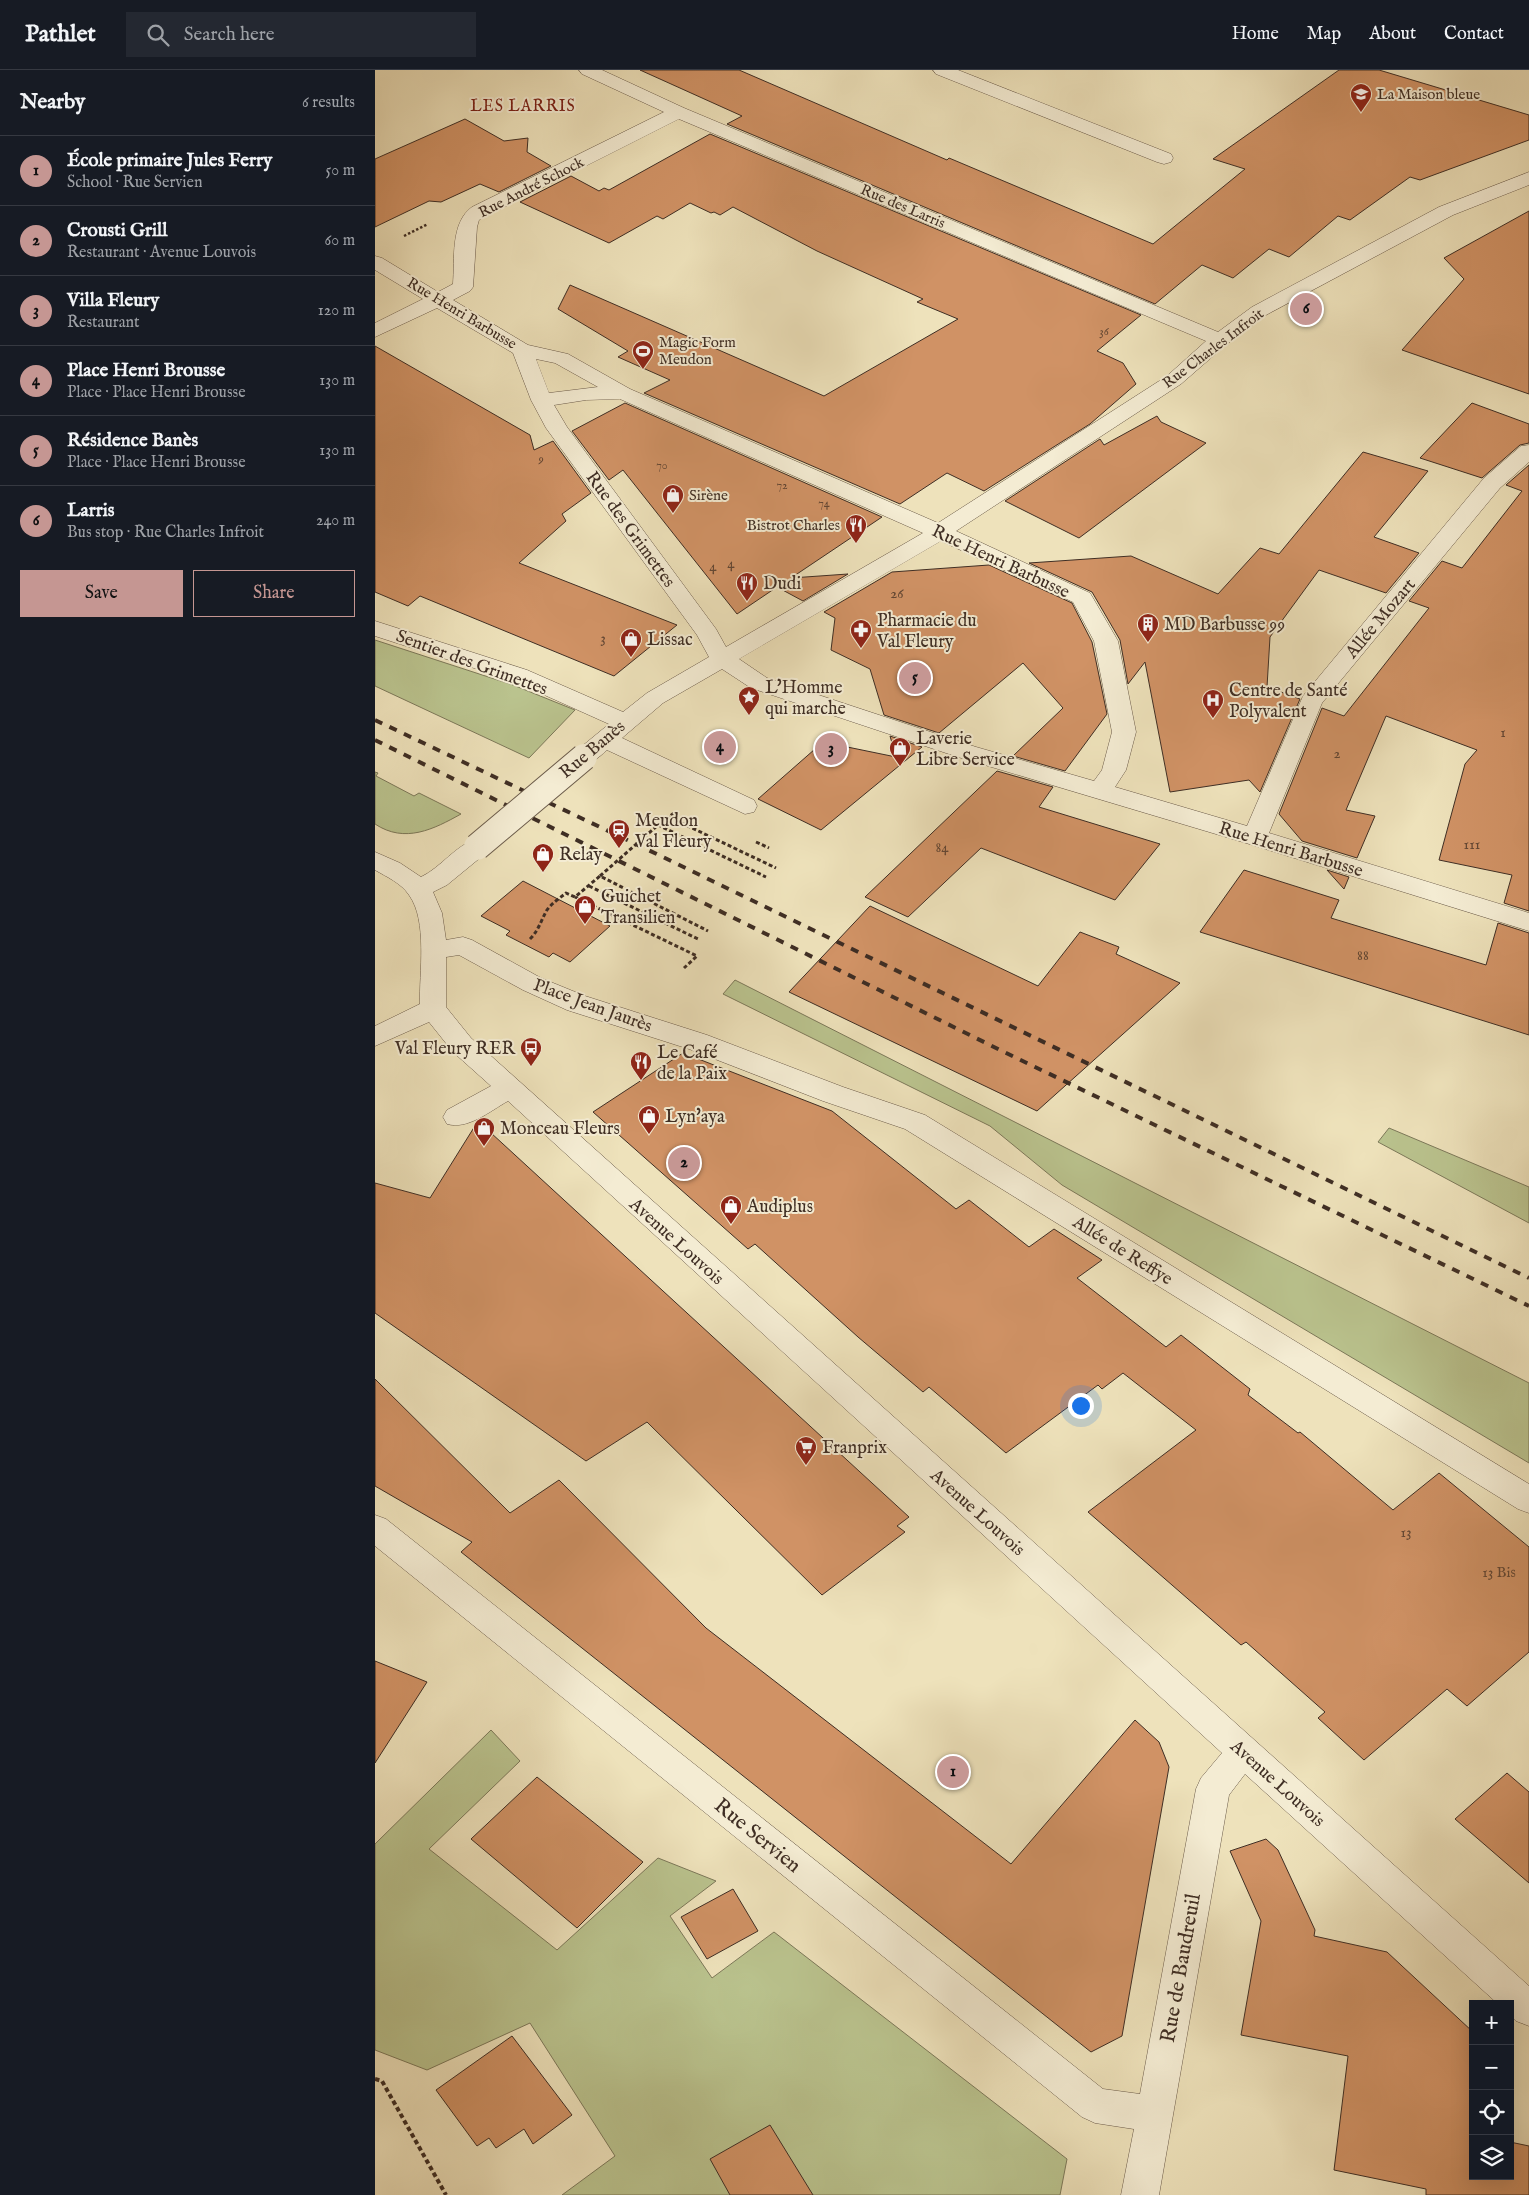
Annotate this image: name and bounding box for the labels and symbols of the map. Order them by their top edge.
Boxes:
school or university icon: La Maison bleue [1349,82,1373,113]
place label: La Maison bleue [1377,85,1480,104]
district label: LES LARRIS [470,97,576,117]
street label: Rue André Schock [475,152,588,222]
street label: Rue des Larris [858,180,948,233]
street label: Rue Henri Barbusse [403,273,520,354]
pin: 6 [1290,290,1322,328]
street label: Rue Charles Infroit [1159,304,1268,393]
house number: 36 [1099,324,1110,339]
place label: Magic Form Meudon [659,333,736,369]
sports icon: Magic Form Meudon [631,339,655,370]
house number: 9 [537,452,544,467]
house number: 70 [656,458,668,473]
street label: Rue des Grimettes [580,467,680,592]
house number: 72 [776,478,788,493]
shop icon: Sirène [661,483,685,514]
place label: Sirène [689,486,728,505]
house number: 74 [818,496,830,511]
restaurant icon: Bistrot Charles [844,513,868,544]
place label: Bistrot Charles [747,516,840,535]
street label: Rue Henri Barbusse [928,520,1073,604]
house number: 4 [727,554,735,573]
house number: 4 [709,557,717,576]
restaurant icon: Dudi [735,571,759,602]
place label: Dudi [763,573,801,596]
street label: Allée Mozart [1340,574,1421,665]
house number: 26 [890,584,904,603]
place label: Pharmacie du Val Fleury [876,610,977,654]
building icon: MD Barbusse 99 [1136,612,1160,643]
place label: MD Barbusse 99 [1164,614,1285,637]
pharmacy icon: Pharmacie du Val Fleury [849,618,873,649]
street label: Sentier des Grimettes [393,625,550,702]
shop icon: Lissac [619,627,643,658]
house number: 3 [600,629,606,648]
place label: Lissac [647,629,693,652]
pin: 5 [899,659,931,697]
place label: L'Homme qui marche [765,677,846,721]
place label: Centre de Santé Polyvalent [1229,680,1347,724]
place icon: L'Homme qui marche [737,685,761,716]
hospital icon: Centre de Santé Polyvalent [1201,688,1225,719]
street label: Rue Banès [555,716,631,784]
house number: 1 [1500,723,1506,742]
pin: 4 [704,728,736,766]
place label: Laverie Libre Service [916,728,1015,772]
pin: 3 [815,730,847,768]
shop icon: Laverie Libre Service [888,736,912,767]
house number: 2 [1333,744,1341,763]
place label: Meudon Val Fleury [634,810,712,854]
station icon: Meudon Val Fleury [607,818,631,849]
street label: Rue Henri Barbusse [1216,818,1365,883]
house number: 111 [1464,835,1480,854]
house number: 84 [935,838,949,857]
shop icon: Relay [531,842,555,873]
place label: Relay [559,844,602,867]
place label: Guichet Transilien [601,886,676,930]
shop icon: Guichet Transilien [573,894,597,925]
house number: 88 [1357,946,1369,965]
street label: Place Jean Jaurès [530,974,655,1039]
bus stop icon: Val Fleury RER [519,1036,543,1067]
place label: Val Fleury RER [394,1038,516,1061]
place label: Le Café de la Paix [657,1042,727,1086]
restaurant icon: Le Café de la Paix [629,1050,653,1081]
shop icon: Lyn'aya [637,1104,661,1135]
place label: Lyn'aya [665,1106,725,1129]
shop icon: Monceau Fleurs [472,1116,496,1147]
place label: Monceau Fleurs [500,1118,620,1141]
pin: 2 [668,1144,700,1182]
street label: Avenue Louvois [623,1193,728,1291]
shop icon: Audiplus [719,1194,743,1225]
place label: Audiplus [746,1196,813,1219]
street label: Allée de Reffye [1067,1211,1176,1291]
your location [1068,1393,1094,1419]
supermarket icon: Franprix [794,1435,818,1466]
place label: Franprix [822,1437,887,1460]
street label: Avenue Louvois [924,1464,1029,1562]
house number: 13 [1400,1523,1412,1542]
house number: 13 Bis [1482,1563,1516,1582]
street label: Avenue Louvois [1224,1735,1329,1833]
pin: 1 [937,1753,969,1791]
street label: Rue Servien [708,1793,806,1880]
street label: Rue de Baudreuil [1155,1891,1208,2045]

